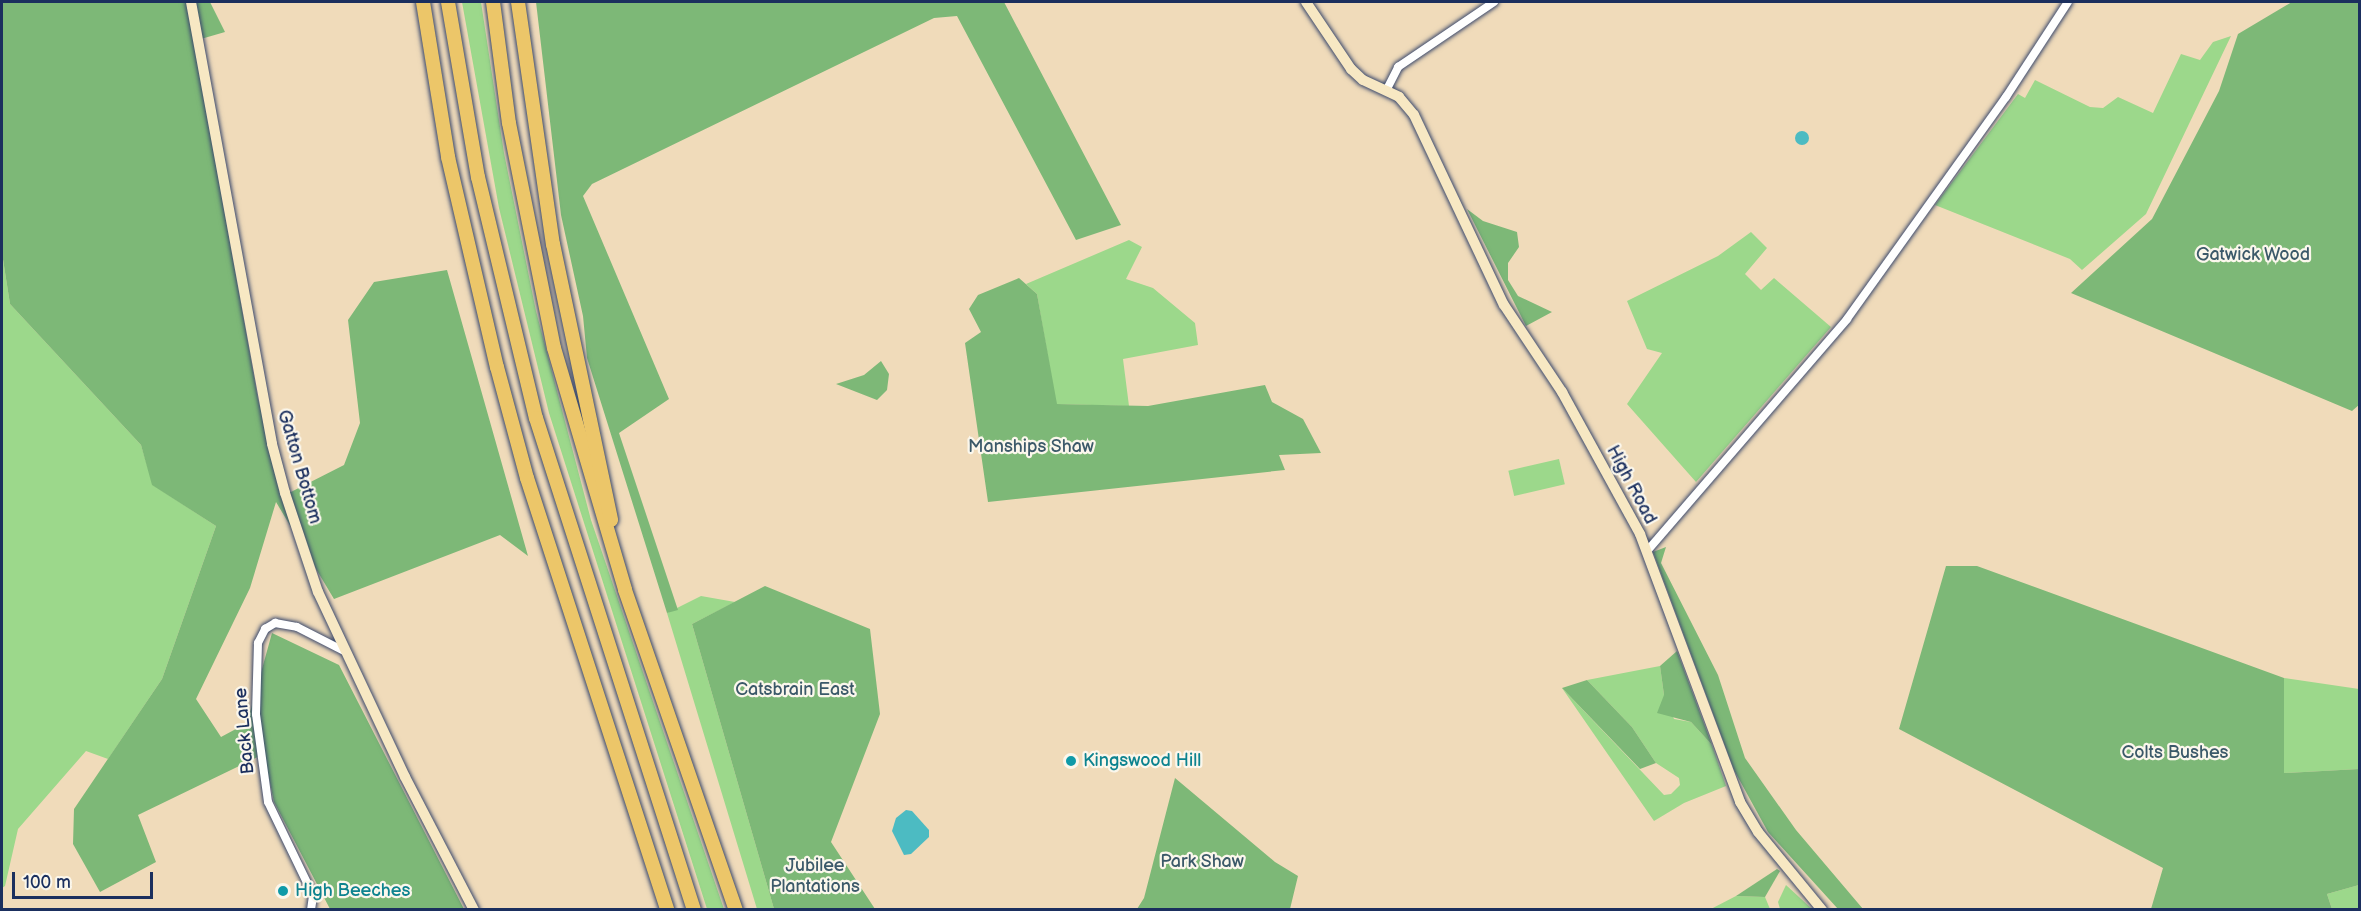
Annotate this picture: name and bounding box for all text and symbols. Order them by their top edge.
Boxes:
park label: Gatwick Wood [2196,244,2310,266]
street label: Gatton Bottom [272,408,326,526]
park label: Manships Shaw [968,436,1094,458]
street label: High Road [1601,442,1661,528]
park label: Catsbrain East [735,679,855,701]
street label: Back Lane [230,687,260,775]
park label: Colts Bushes [2122,742,2228,764]
place label: Kingswood Hill [1083,750,1201,772]
marker: Kingswood Hill [1064,754,1078,768]
park label: Park Shaw [1160,851,1244,873]
park label: Jubilee Plantations [770,856,860,898]
scale bar [15,860,156,898]
text: 100 m [23,872,71,893]
place label: High Beeches [295,880,410,902]
marker: High Beeches [276,884,290,898]

